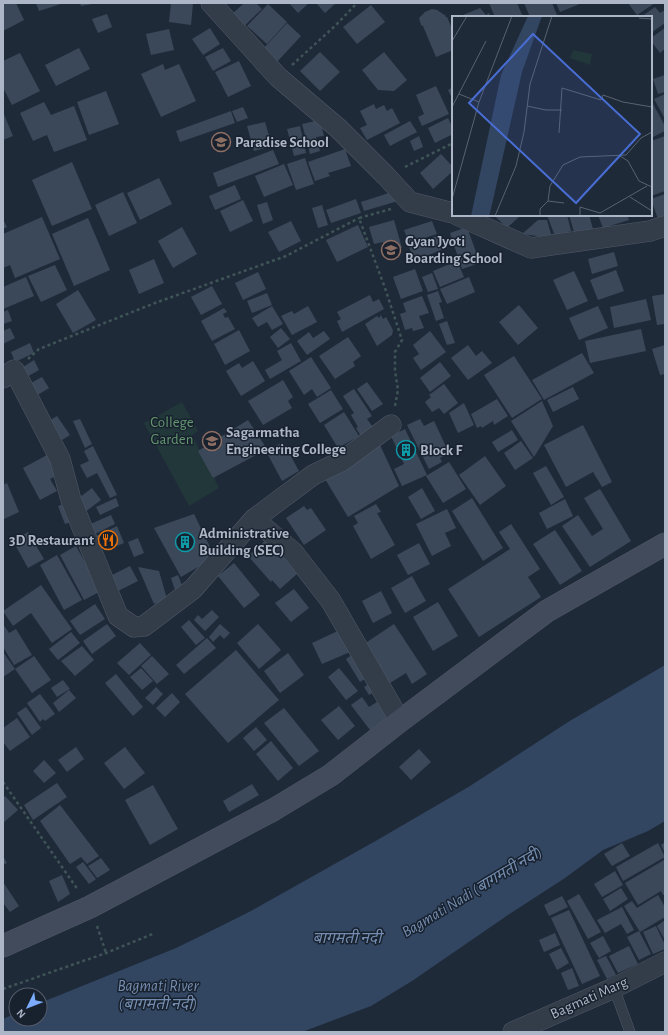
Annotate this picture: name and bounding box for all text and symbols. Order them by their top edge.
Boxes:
inset map [452,16,652,216]
school or university icon: Paradise School [210,131,232,153]
place label: Paradise School [235,135,329,150]
place label: Gyan Jyoti Boarding School [405,234,503,266]
school or university icon: Gyan Jyoti Boarding School [380,239,402,261]
park label: College Garden [150,415,194,447]
place label: Sagarmatha Engineering College [226,425,346,457]
school or university icon: Sagarmatha Engineering College [201,430,223,452]
building icon: Block F [395,439,417,461]
place label: Block F [420,443,463,458]
place label: Administrative Building (SEC) [199,526,289,558]
restaurant icon: 3D Restaurant [97,529,119,551]
building icon: Administrative Building (SEC) [174,531,196,553]
place label: 3D Restaurant [9,533,94,548]
water label: Bagmati Nadi (बागमती नदी) [398,842,545,940]
water label: बागमती नदी [313,928,384,946]
street label: Bagmati Marg [548,974,630,1022]
water label: Bagmati River (बागमती नदी) [117,978,199,1012]
north arrow [8,987,48,1027]
text: N [14,1007,28,1020]

